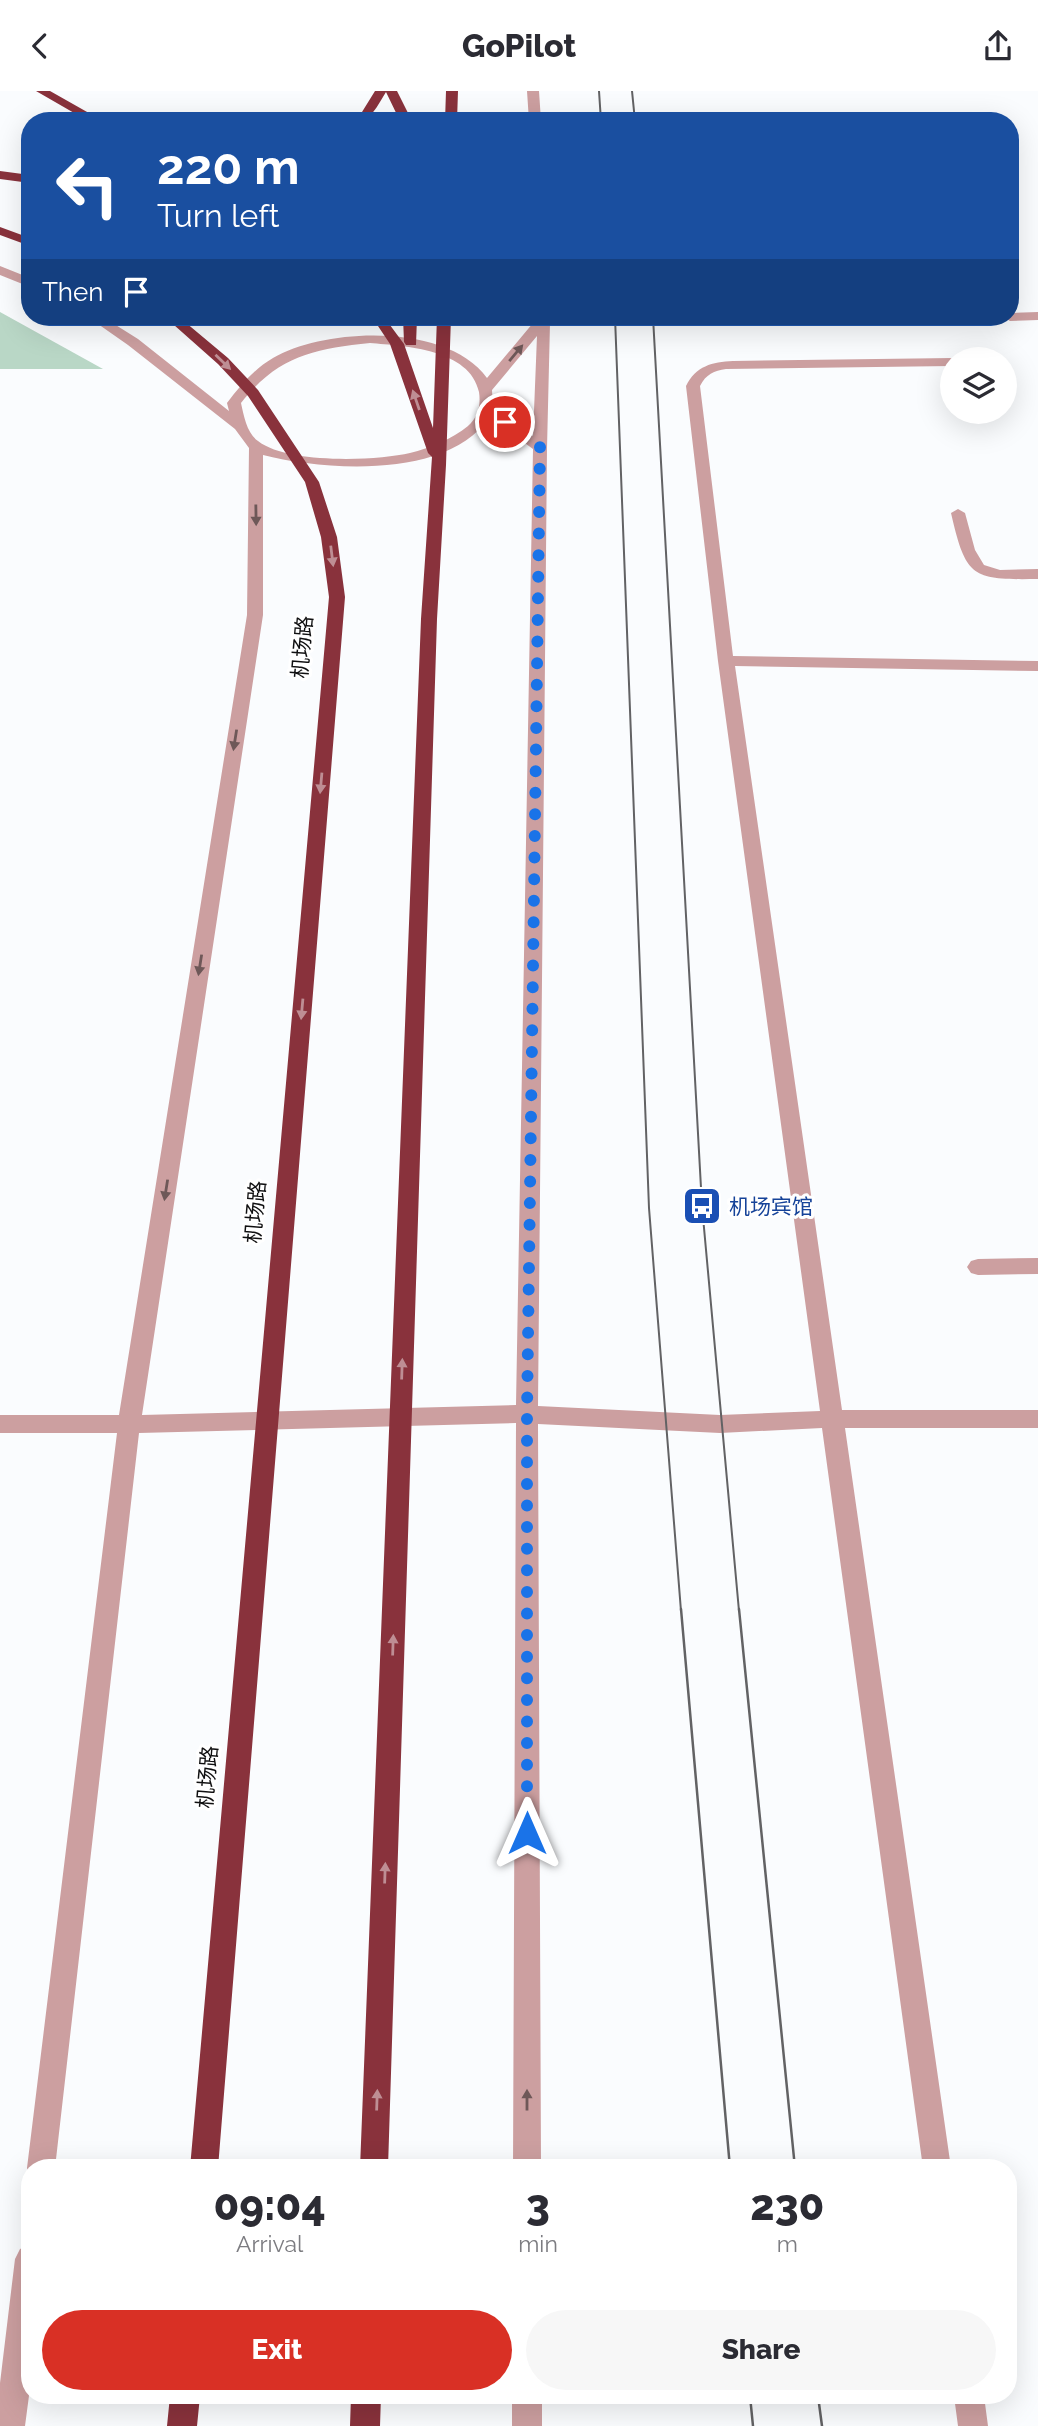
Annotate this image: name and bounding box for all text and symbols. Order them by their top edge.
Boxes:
icon: back [21,27,59,65]
text: GoPilot [462,27,576,64]
icon: share [979,27,1017,65]
text: 220 m [157,138,300,195]
icon: left [42,140,133,231]
text: Turn left [157,197,279,234]
icon: arrive [117,273,155,311]
text: Then [42,277,103,307]
one-way arrow [508,345,523,362]
map controls [940,347,1017,424]
button: layers [940,347,1017,424]
one-way arrow [214,353,231,369]
one-way arrow [410,390,421,411]
pin [475,392,535,452]
icon: arrive [486,403,524,441]
one-way arrow [250,504,262,526]
one-way arrow [326,545,337,567]
street label: 机场路 [287,615,317,679]
one-way arrow [229,730,240,752]
one-way arrow [315,772,326,794]
one-way arrow [195,954,206,976]
one-way arrow [296,999,307,1021]
one-way arrow [160,1179,171,1201]
street label: 机场路 [240,1180,270,1244]
bus stop icon: 机场宾馆 [681,1185,723,1227]
place label: 机场宾馆 [729,1194,813,1219]
one-way arrow [397,1358,408,1380]
one-way arrow [387,1634,398,1656]
street label: 机场路 [192,1745,222,1809]
position arrow [490,1796,564,1870]
one-way arrow [379,1861,390,1883]
one-way arrow [371,2089,382,2111]
one-way arrow [521,2089,533,2111]
text: 09:04 [214,2181,326,2230]
text: 3 [526,2181,550,2230]
text: 230 [750,2181,824,2230]
text: Arrival [236,2230,303,2257]
text: min [518,2230,558,2257]
text: m [777,2230,798,2257]
button: Exit [42,2310,512,2390]
button: Share [526,2310,996,2390]

